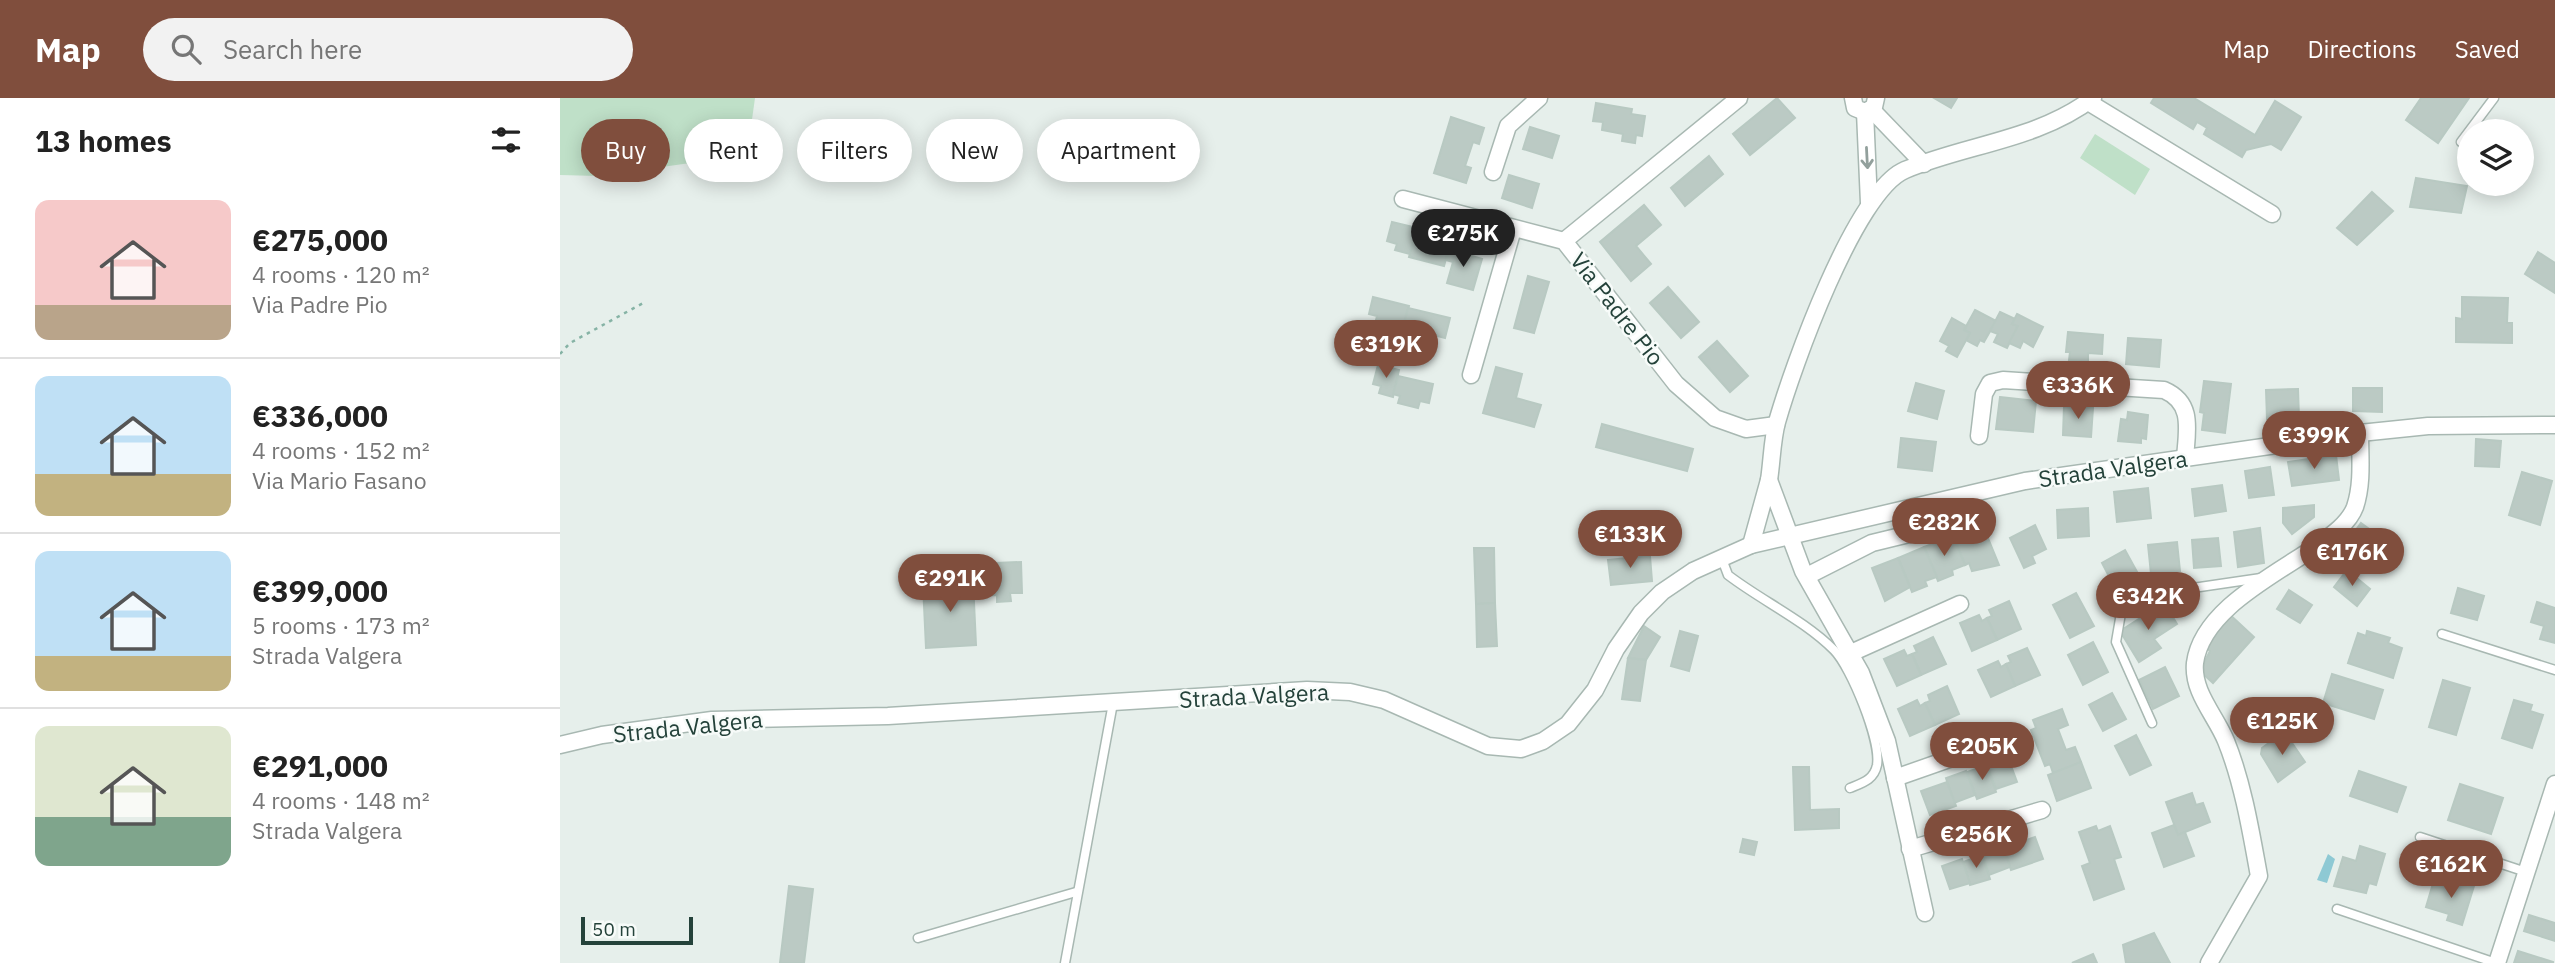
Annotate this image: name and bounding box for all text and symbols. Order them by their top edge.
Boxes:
search box [143,18,633,81]
text: Map [35,28,101,71]
icon: search [167,30,205,68]
text: Search here [223,32,362,66]
text: Map [2223,33,2269,65]
text: Directions [2307,33,2417,65]
text: Saved [2455,33,2520,65]
chip: Buy [581,119,670,182]
chip: Rent [684,119,783,182]
chip: Filters [797,119,912,182]
chip: New [926,119,1023,182]
chip: Apartment [1037,119,1200,182]
map controls [2457,119,2534,196]
button: layers [2457,119,2534,196]
text: 13 homes [35,121,172,160]
icon: filters [487,121,525,159]
one-way arrow [1861,146,1874,168]
pin: €275K [1414,209,1512,269]
text: €275K [1427,217,1499,247]
text: €275,000 [252,220,388,259]
icon: home [91,228,175,312]
street label: Via Padre Pio [1564,246,1671,371]
text: 4 rooms · 120 m² [252,259,430,289]
text: Via Padre Pio [252,289,388,319]
pin: €319K [1337,320,1435,380]
text: €319K [1350,328,1422,358]
pin: €336K [2029,362,2127,421]
text: €336K [2042,369,2114,399]
text: €336,000 [252,396,388,435]
icon: home [91,404,175,488]
pin: €399K [2265,412,2363,471]
text: €399K [2278,419,2350,449]
text: 4 rooms · 152 m² [252,435,430,465]
street label: Strada Valgera [2036,443,2189,493]
text: Via Mario Fasano [252,465,427,495]
pin: €282K [1895,498,1993,558]
text: €282K [1908,506,1980,536]
pin: €133K [1581,510,1679,570]
text: €133K [1594,518,1666,548]
pin: €176K [2303,528,2401,588]
text: €176K [2316,536,2388,566]
pin: €291K [901,554,999,614]
text: €291K [914,562,986,592]
text: €399,000 [252,571,388,610]
pin: €342K [2099,573,2197,632]
icon: home [91,579,175,663]
text: €342K [2112,580,2184,610]
text: 5 rooms · 173 m² [252,610,430,640]
text: Strada Valgera [252,640,402,670]
street label: Strada Valgera [1178,676,1330,714]
pin: €125K [2233,698,2331,757]
street label: Strada Valgera [612,703,764,749]
text: €125K [2246,705,2318,735]
pin: €205K [1933,722,2031,782]
text: €205K [1946,730,2018,760]
text: €291,000 [252,746,388,785]
icon: home [91,754,175,838]
text: 4 rooms · 148 m² [252,785,430,815]
pin: €256K [1927,810,2025,870]
text: Strada Valgera [252,815,402,845]
text: €256K [1940,818,2012,848]
pin: €162K [2402,840,2500,900]
text: €162K [2415,848,2487,878]
scale bar [581,914,693,946]
text: 50 m [592,917,636,941]

